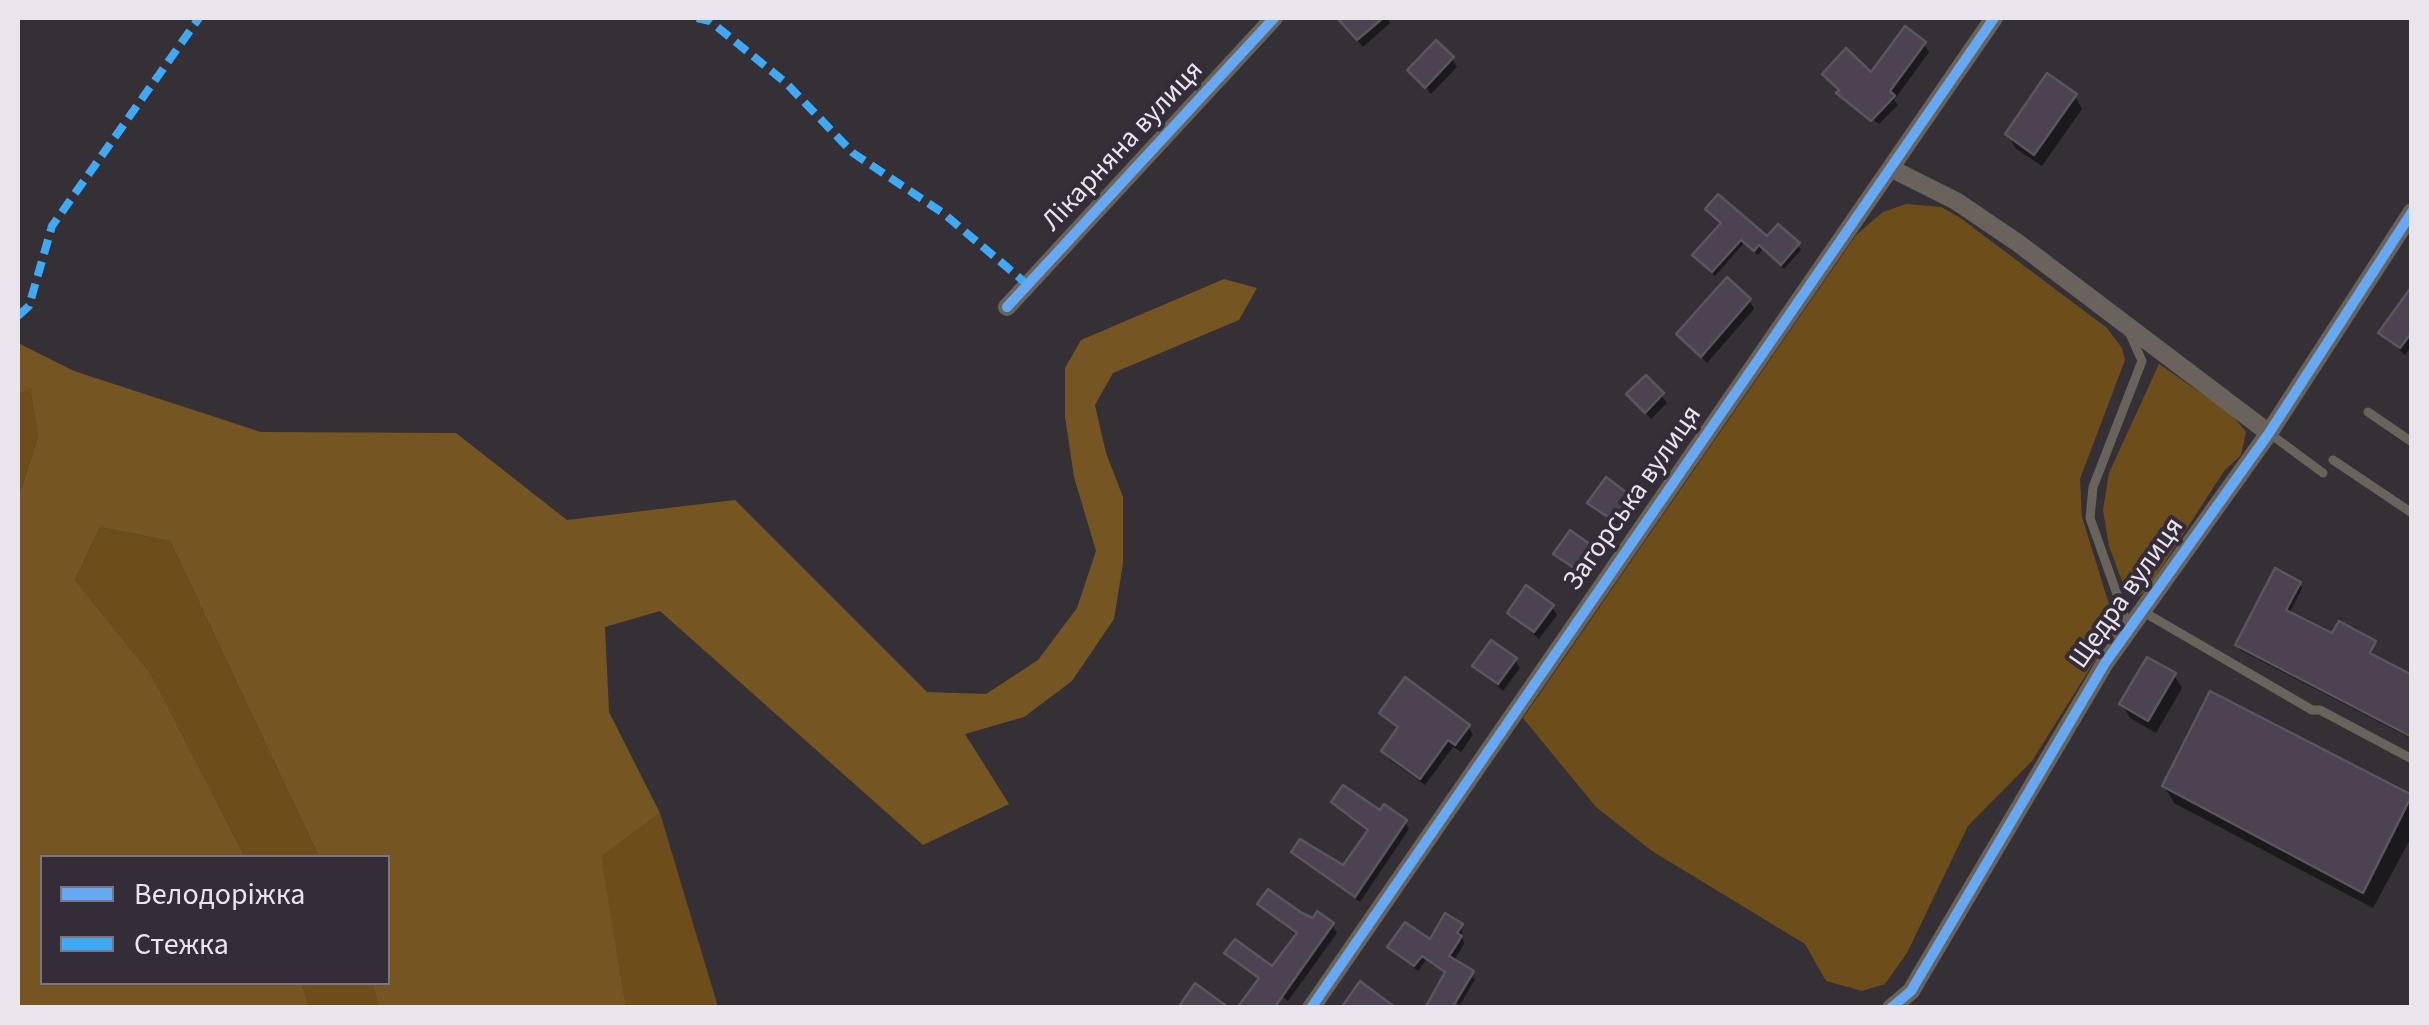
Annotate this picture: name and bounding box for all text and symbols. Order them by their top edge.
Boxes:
street label: Лікарняна вулиця [1036,55,1212,239]
street label: Загорська вулиця [1558,400,1710,598]
street label: Щедра вулиця [2064,512,2192,676]
legend [40,855,390,985]
text: Велодоріжка [134,873,305,916]
text: Стежка [134,923,229,966]

